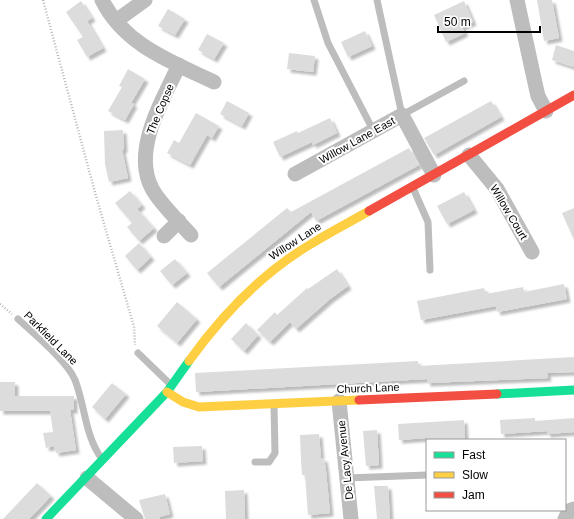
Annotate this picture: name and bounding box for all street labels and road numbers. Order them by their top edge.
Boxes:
street label: The Copse [144,82,176,136]
street label: Willow Lane East [317,114,397,166]
street label: Willow Court [488,182,530,242]
street label: Willow Lane [267,220,323,262]
street label: Parkfield Lane [22,309,80,367]
street label: Church Lane [336,381,400,395]
street label: De Lacy Avenue [335,420,355,500]

